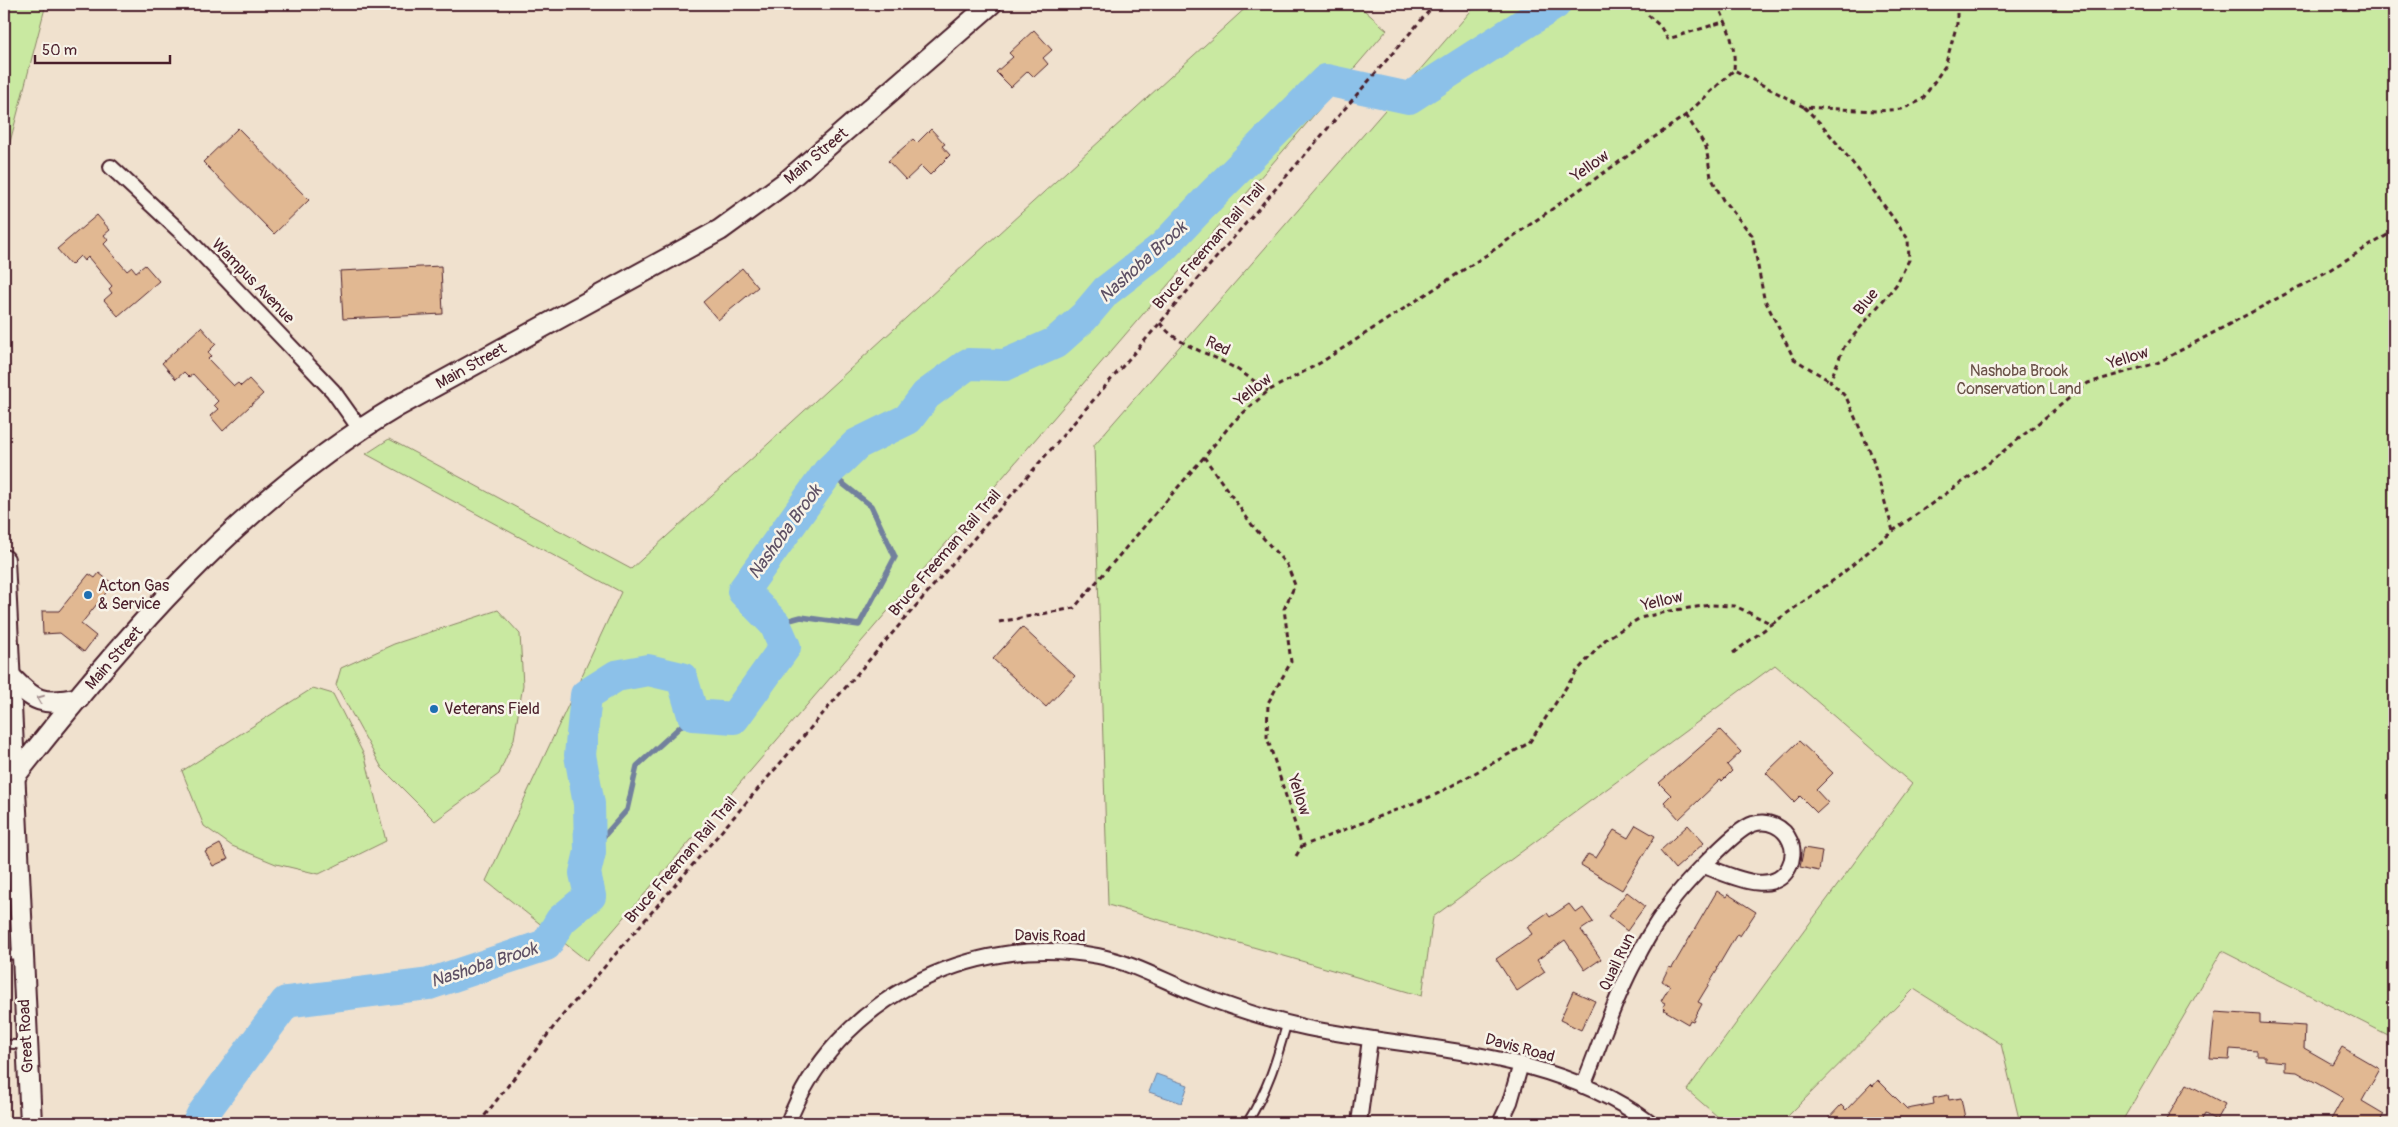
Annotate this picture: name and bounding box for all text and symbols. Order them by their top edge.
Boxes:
scale bar [35,32,170,64]
text: 50 m [42,41,77,60]
street label: Main Street [780,123,853,189]
street label: Yellow [1566,146,1613,187]
street label: Bruce Freeman Rail Trail [1148,178,1270,314]
water label: Nashoba Brook [1094,215,1193,308]
street label: Wampus Avenue [207,234,299,328]
street label: Blue [1849,284,1883,319]
street label: Red [1202,332,1234,360]
street label: Main Street [432,338,510,394]
street label: Yellow [2104,342,2151,374]
park label: Nashoba Brook Conservation Land [1956,361,2082,399]
street label: Yellow [1229,369,1276,412]
water label: Nashoba Brook [743,479,828,584]
street label: Bruce Freeman Rail Trail [884,485,1006,621]
place label: Acton Gas & Service [98,576,169,614]
street label: Yellow [1638,586,1685,616]
marker: Acton Gas & Service [82,589,94,601]
street label: Main Street [81,622,147,694]
one-way arrow [36,695,45,705]
place label: Veterans Field [444,699,540,719]
marker: Veterans Field [428,703,440,715]
street label: Yellow [1283,771,1315,818]
street label: Bruce Freeman Rail Trail [620,792,742,928]
street label: Davis Road [1014,925,1086,947]
street label: Quail Run [1594,930,1640,994]
water label: Nashoba Brook [428,936,542,993]
street label: Great Road [14,999,38,1073]
street label: Davis Road [1483,1029,1557,1067]

